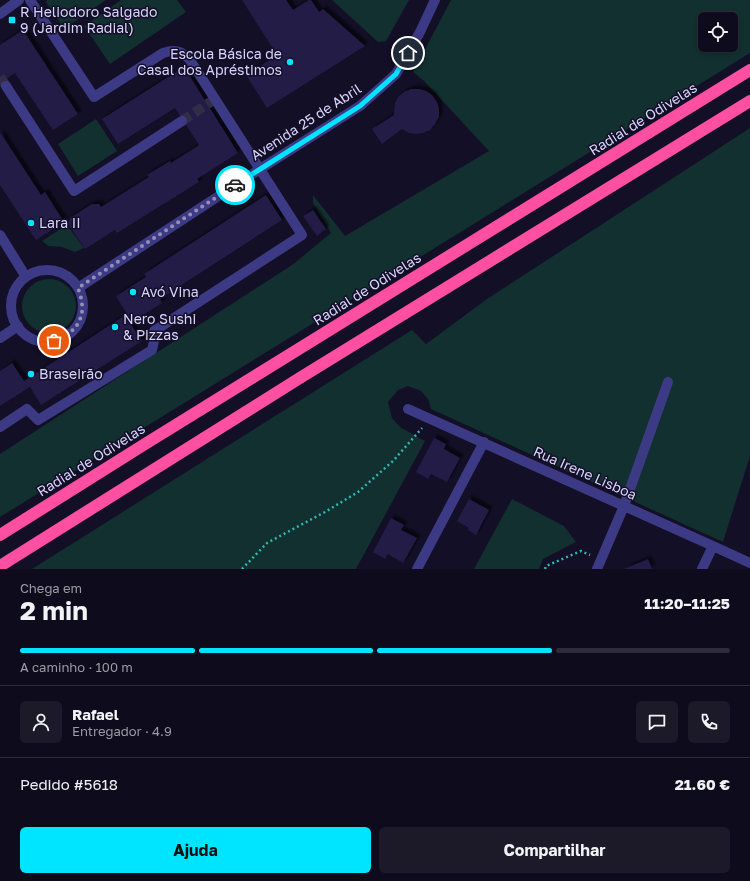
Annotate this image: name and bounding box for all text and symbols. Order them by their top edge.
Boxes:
place label: R Heliodoro Salgado 9 (Jardim Radial) [20,3,157,36]
map controls [698,12,738,52]
button: locate [698,12,738,52]
marker: R Heliodoro Salgado 9 (Jardim Radial) [7,15,17,25]
pin [391,36,425,70]
icon: home [397,42,419,64]
place label: Escola Básica de Casal dos Apréstimos [137,45,282,78]
marker: Escola Básica de Casal dos Apréstimos [285,57,295,67]
street label: Radial de Odivelas [586,79,700,159]
street label: Avenida 25 de Abril [247,80,364,164]
courier [215,165,255,205]
icon: car [224,174,246,196]
place label: Lara II [39,214,81,231]
marker: Lara II [26,218,36,228]
street label: Radial de Odivelas [310,249,424,329]
place label: Avó Vina [141,283,199,300]
marker: Avó Vina [128,287,138,297]
place label: Nero Sushi & Pizzas [123,310,196,343]
marker: Nero Sushi & Pizzas [110,322,120,332]
pin [37,324,71,358]
icon: bag [43,330,65,352]
place label: Braseirão [39,365,103,382]
marker: Braseirão [26,369,36,379]
street label: Radial de Odivelas [34,420,148,500]
street label: Rua Irene Lisboa [531,442,639,503]
text: Chega em [20,580,82,596]
text: 11:20–11:25 [644,594,730,612]
text: 2 min [20,595,88,626]
text: A caminho · 100 m [20,659,133,675]
button: person [20,701,62,743]
button: chat [636,701,678,743]
button: phone [688,701,730,743]
text: Rafael [72,705,119,723]
text: Entregador · 4.9 [72,723,172,739]
text: Pedido #5618 [20,775,118,793]
text: 21.60 € [675,775,730,793]
button: Ajuda [20,827,371,873]
button: Compartilhar [379,827,730,873]

